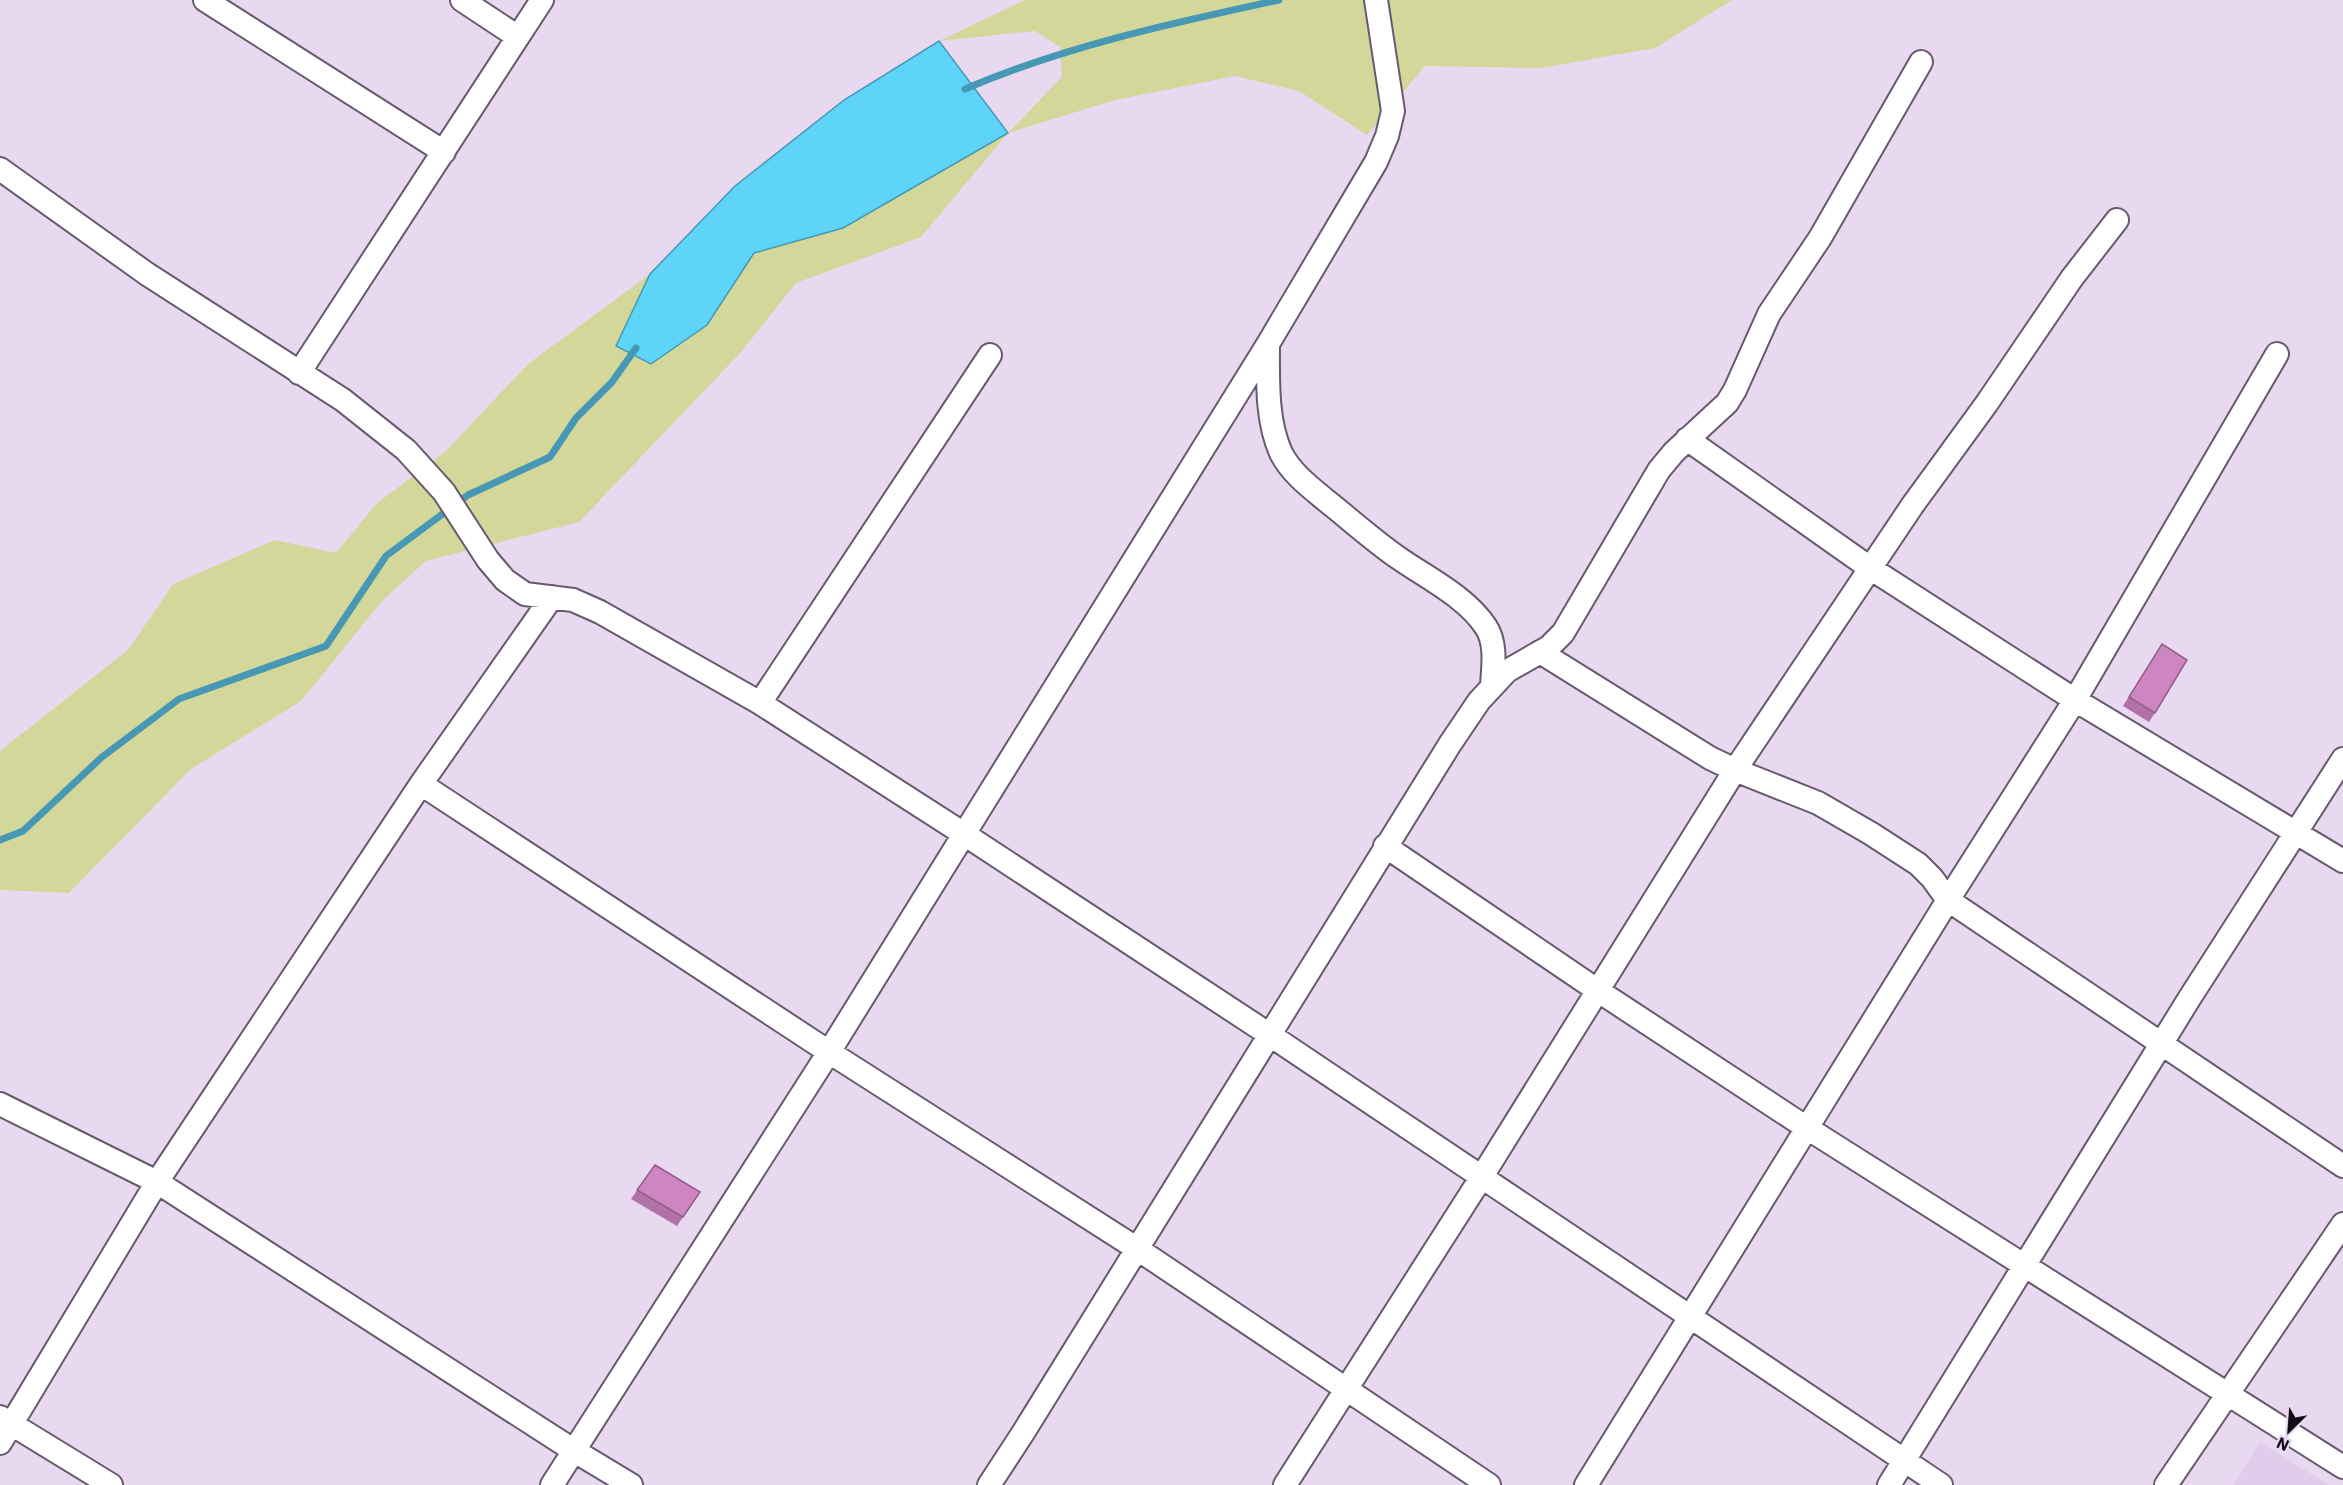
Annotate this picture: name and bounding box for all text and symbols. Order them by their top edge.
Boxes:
north arrow [2259,1401,2319,1461]
text: N [2273,1433,2292,1456]

